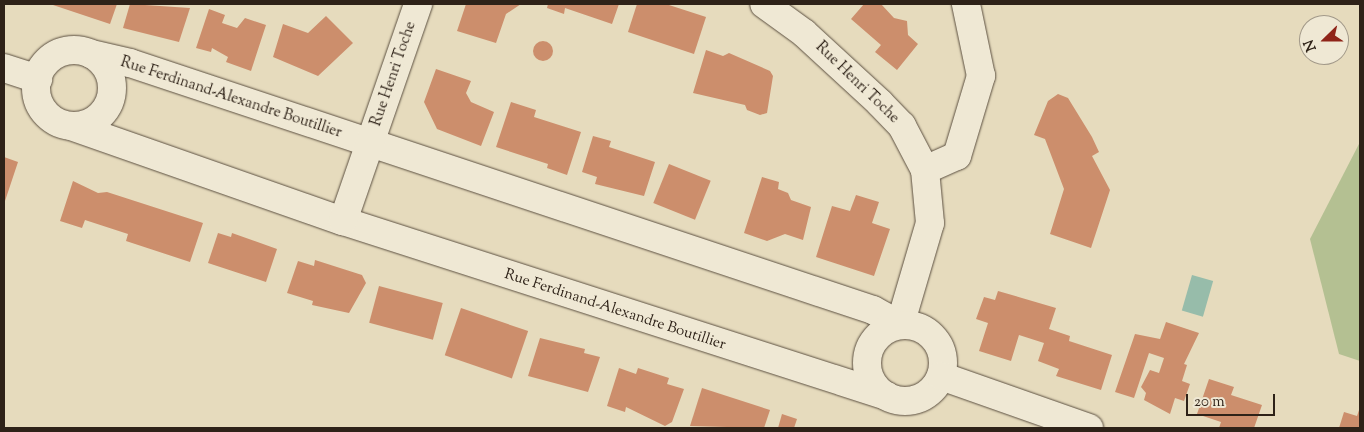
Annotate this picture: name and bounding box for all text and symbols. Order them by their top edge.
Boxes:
north arrow [1299,15,1349,65]
street label: Rue Henri Toche [368,19,420,129]
text: N [1300,36,1322,54]
street label: Rue Henri Toche [811,38,903,128]
street label: Rue Ferdinand-Alexandre Boutillier [118,54,344,142]
street label: Rue Ferdinand-Alexandre Boutillier [502,266,728,354]
scale bar [1189,384,1278,416]
text: 20 m [1194,392,1225,413]

